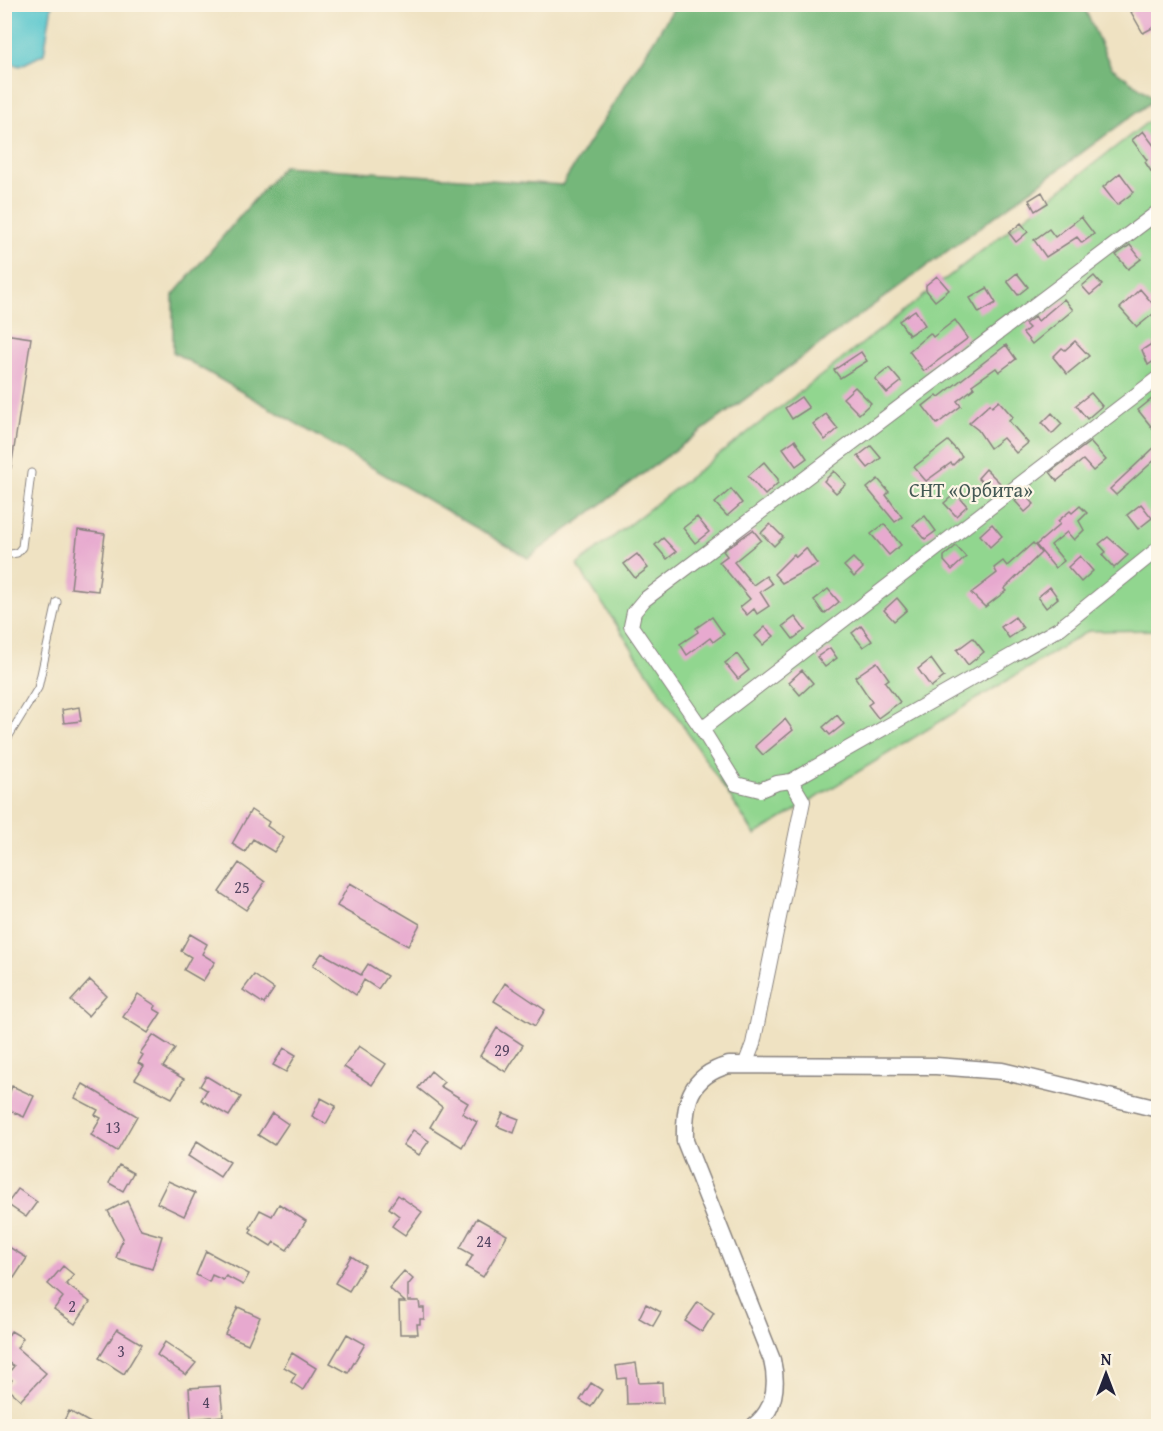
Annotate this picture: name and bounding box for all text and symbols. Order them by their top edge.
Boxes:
park label: СНТ «Орбита» [909,475,1033,504]
house number: 25 [234,875,250,899]
house number: 29 [494,1038,510,1062]
house number: 13 [105,1115,121,1139]
house number: 24 [476,1229,492,1253]
house number: 2 [68,1294,76,1318]
house number: 3 [117,1339,125,1363]
north arrow [1076,1344,1136,1404]
text: N [1101,1347,1112,1371]
house number: 4 [202,1390,210,1414]

